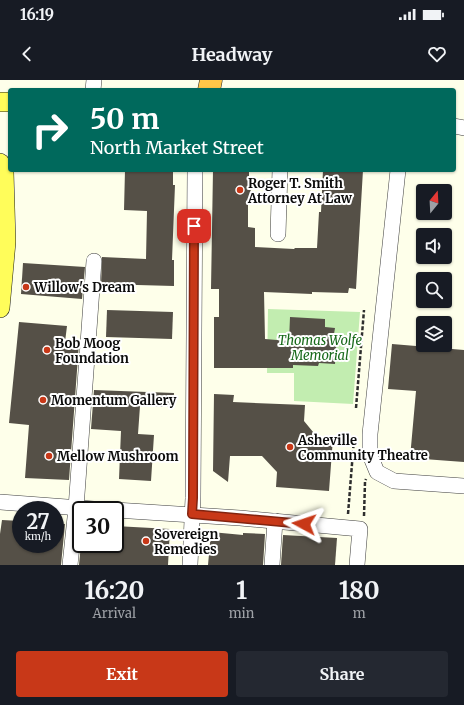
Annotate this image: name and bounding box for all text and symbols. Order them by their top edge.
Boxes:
text: 16:19 [20,5,54,24]
icon: back [16,43,38,65]
text: Headway [191,43,273,66]
icon: heart [426,43,448,65]
text: 50 m [90,101,159,137]
icon: right [24,104,76,156]
text: North Market Street [90,136,264,159]
place label: Roger T. Smith Attorney At Law [247,175,353,207]
north arrow [416,184,452,220]
map controls [416,184,452,352]
marker: Roger T. Smith Attorney At Law [235,185,245,195]
pin [177,209,211,243]
icon: arrive [183,215,205,237]
button: sound [416,228,452,264]
button: search [416,272,452,308]
place label: Willow's Dream [33,279,135,296]
marker: Willow's Dream [21,282,31,292]
button: layers [416,316,452,352]
park label: Thomas Wolfe Memorial [278,332,362,364]
place label: Bob Moog Foundation [55,335,129,367]
marker: Bob Moog Foundation [42,345,52,355]
place label: Momentum Gallery [51,392,177,409]
marker: Momentum Gallery [38,395,48,405]
place label: Asheville Community Theatre [297,432,428,464]
marker: Asheville Community Theatre [285,442,295,452]
place label: Mellow Mushroom [57,448,179,465]
marker: Mellow Mushroom [44,451,54,461]
speed limit sign: 30 [72,501,124,553]
position arrow [283,503,325,545]
text: 27 [26,509,50,534]
place label: Sovereign Remedies [154,526,219,558]
text: km/h [25,530,51,543]
marker: Sovereign Remedies [141,536,151,546]
text: 16:20 [84,575,144,606]
text: 1 [236,575,247,606]
text: 180 [339,575,380,606]
text: Arrival [93,605,136,622]
text: min [229,605,254,622]
text: m [353,605,366,622]
button: Exit [16,651,228,697]
button: Share [236,651,448,697]

